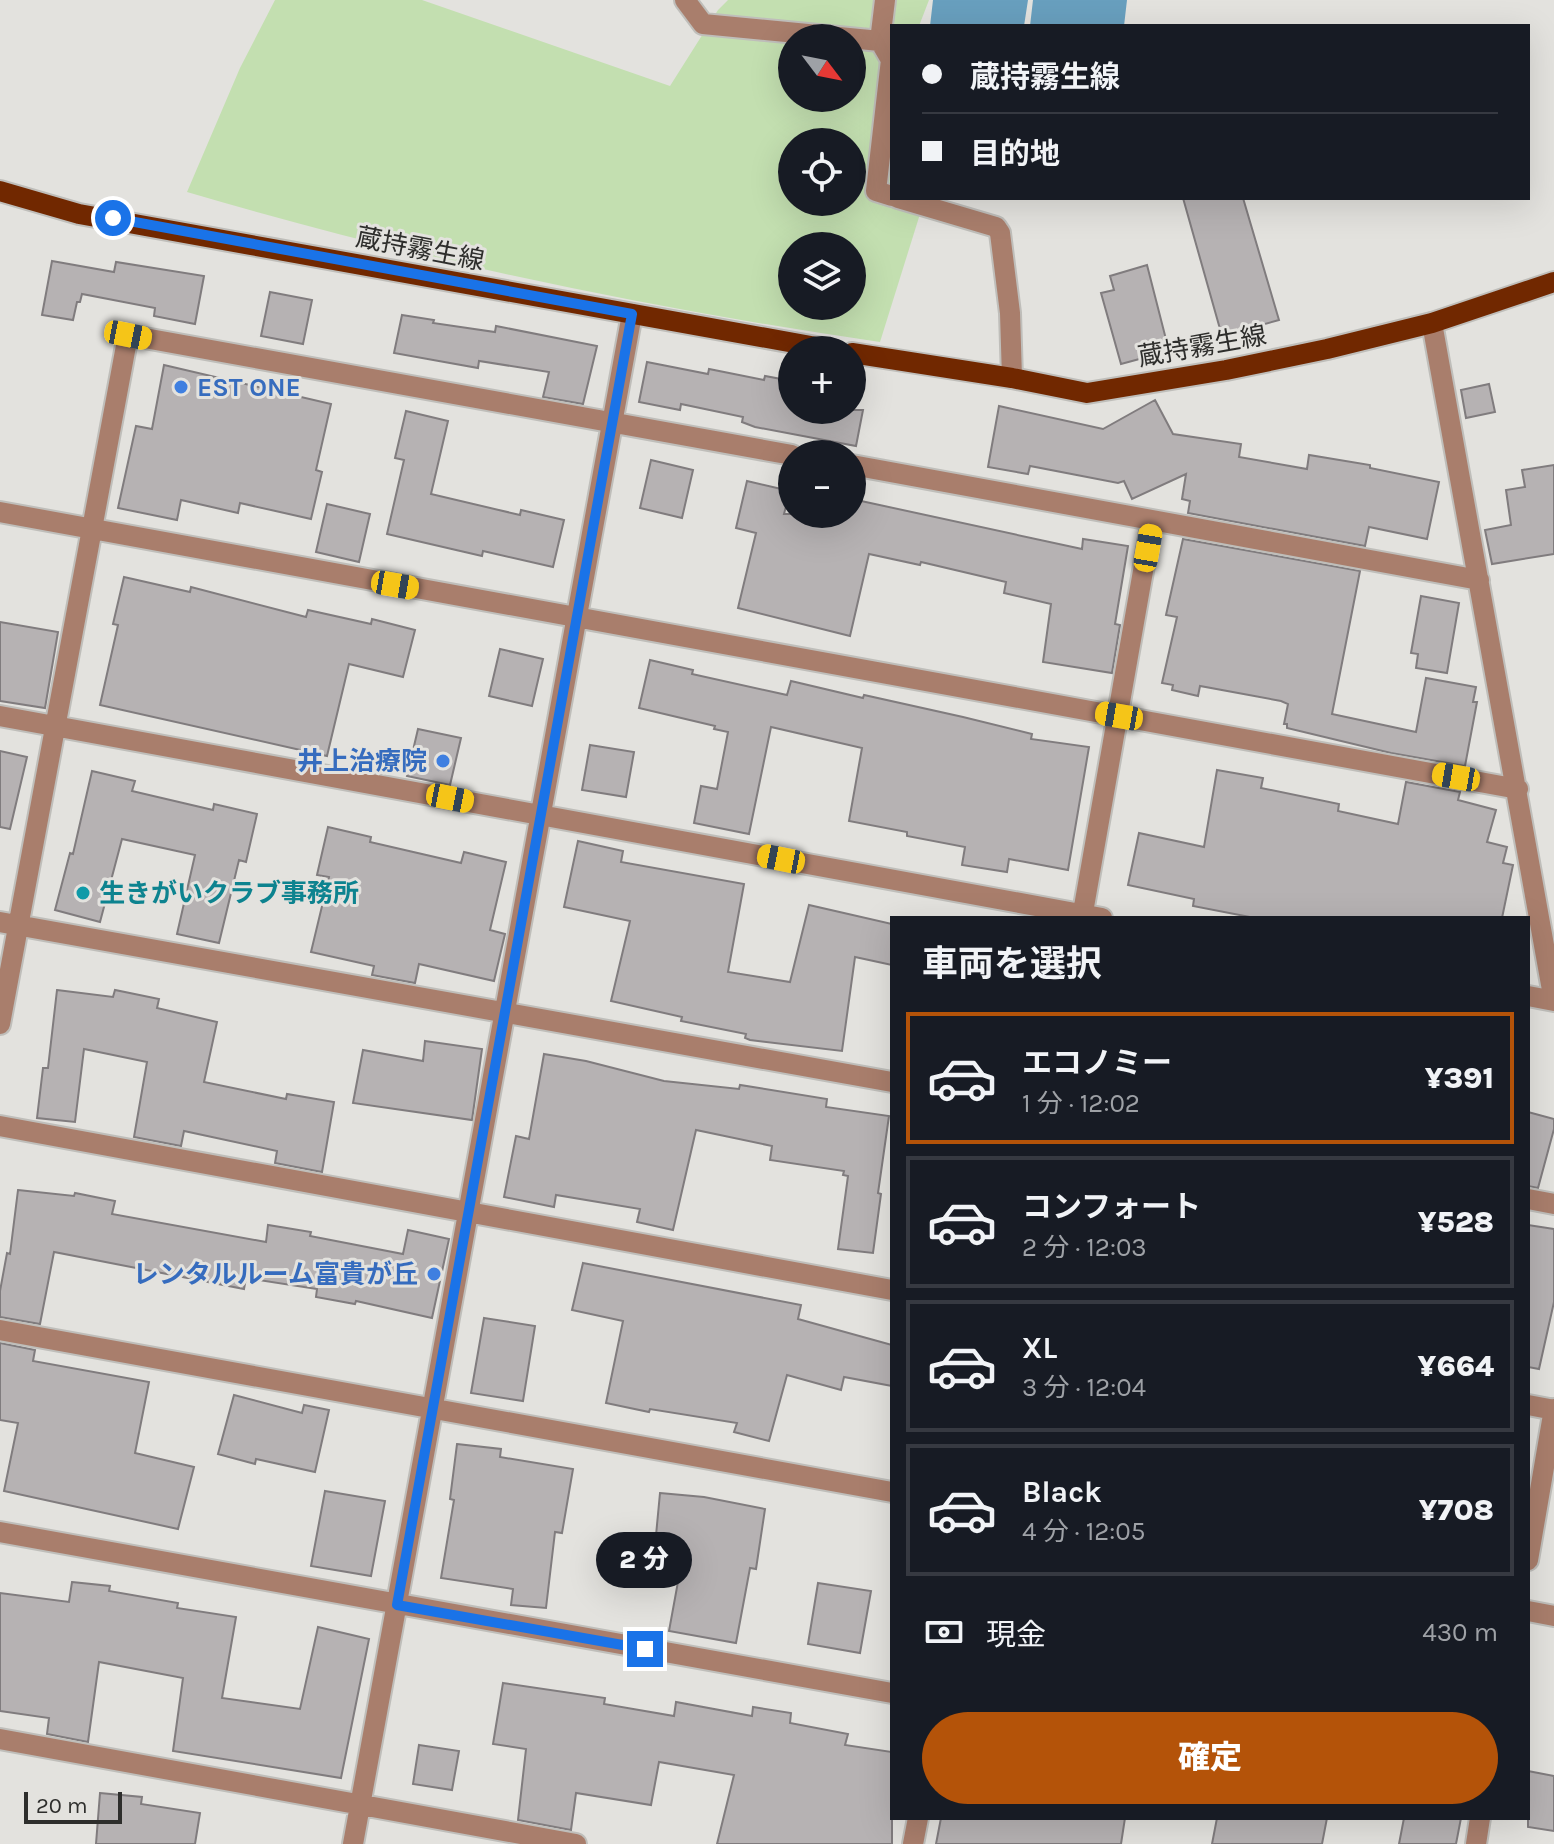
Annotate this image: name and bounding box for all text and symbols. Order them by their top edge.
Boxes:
north arrow [778,24,866,112]
map controls [778,24,866,528]
text: 蔵持霧生線 [970,59,1120,95]
button: locate [778,128,866,216]
text: 目的地 [970,136,1060,172]
route start [95,200,131,236]
street label: 蔵持霧生線 [353,221,487,277]
button: layers [778,232,866,320]
car [102,319,154,351]
street label: 蔵持霧生線 [1135,319,1269,373]
button: + [778,336,866,424]
place label: EST ONE [197,372,301,403]
marker: EST ONE [172,378,190,396]
button: − [778,440,866,528]
car [1132,522,1164,574]
car [369,569,421,601]
car [1093,700,1145,732]
place label: 井上治療院 [297,746,427,777]
marker: 井上治療院 [434,752,452,770]
car [1430,761,1482,793]
car [424,782,476,814]
car [755,843,807,875]
place label: 生きがいクラブ事務所 [99,878,359,909]
marker: 生きがいクラブ事務所 [74,884,92,902]
text: 車両を選択 [922,943,1102,985]
icon: car [926,1042,998,1114]
text: エコノミー [1022,1045,1172,1081]
text: ¥391 [1425,1060,1494,1096]
text: 1 分 · 12:02 [1022,1088,1140,1119]
icon: car [926,1186,998,1258]
text: コンフォート [1022,1189,1201,1225]
text: ¥528 [1418,1204,1494,1240]
text: 2 分 · 12:03 [1022,1232,1147,1263]
place label: レンタルルーム富貴が丘 [133,1259,418,1290]
marker: レンタルルーム富貴が丘 [425,1265,443,1283]
icon: car [926,1330,998,1402]
text: XL [1022,1330,1057,1366]
text: ¥664 [1418,1348,1494,1384]
text: 3 分 · 12:04 [1022,1372,1146,1403]
icon: car [926,1474,998,1546]
text: Black [1022,1474,1102,1510]
text: ¥708 [1419,1492,1494,1528]
text: 4 分 · 12:05 [1022,1516,1145,1547]
callout: 2 分 [597,1533,693,1589]
text: 2 分 [619,1544,669,1575]
icon: cash [922,1610,966,1654]
text: 現金 [986,1617,1046,1653]
text: 430 m [1422,1617,1498,1648]
route end [627,1631,663,1667]
button: 確定 [922,1712,1498,1804]
scale bar [24,1788,122,1824]
text: 20 m [36,1793,88,1819]

